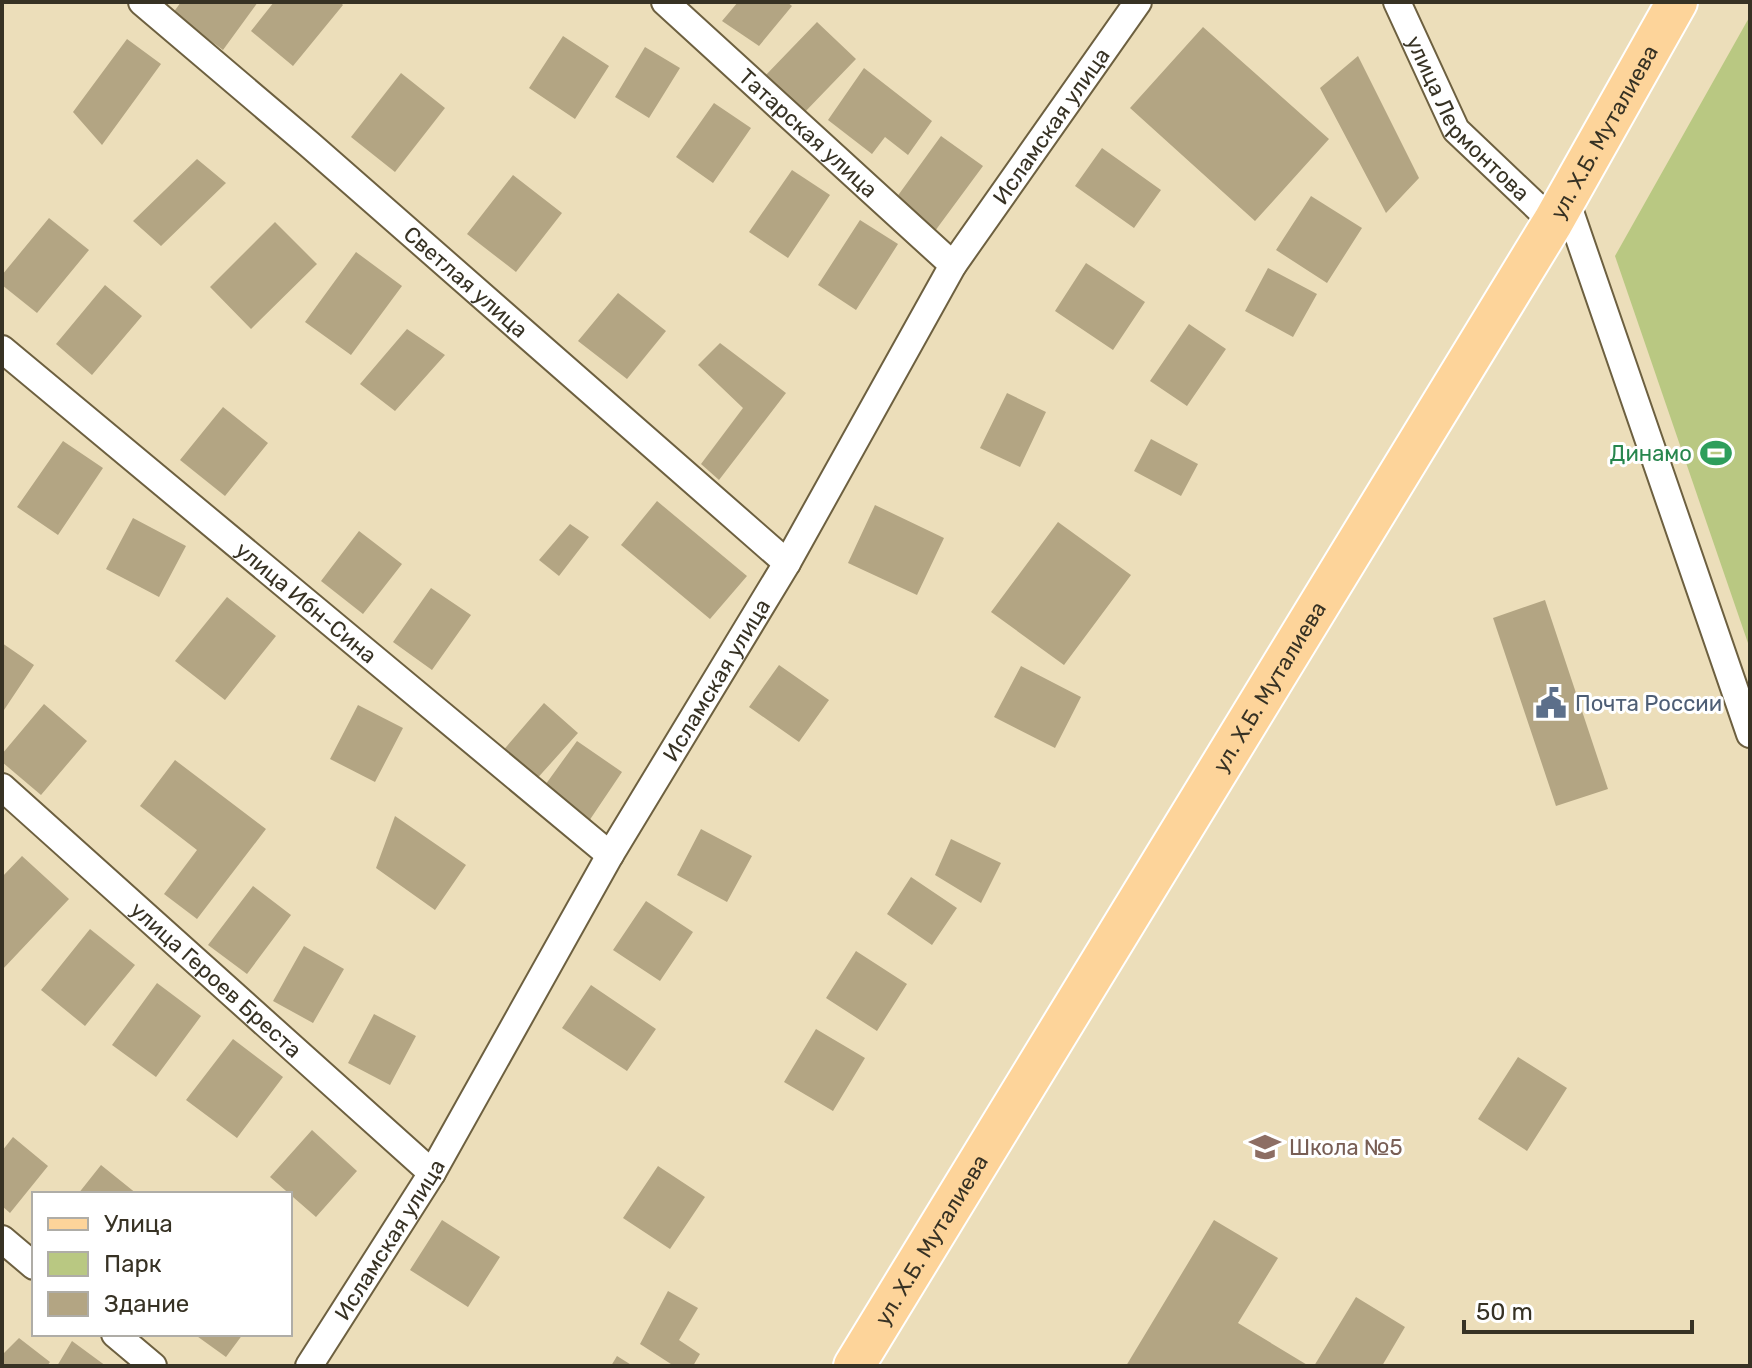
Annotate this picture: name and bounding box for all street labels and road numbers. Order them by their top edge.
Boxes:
street label: улица Лермонтова [1400,31,1535,207]
street label: ул. Х.Б. Муталиева [1544,40,1664,224]
street label: Исламская улица [987,43,1116,210]
street label: Татарская улица [733,63,883,203]
street label: Светлая улица [398,220,533,344]
street label: улица Ибн-Сина [230,536,382,669]
street label: Исламская улица [657,594,776,766]
street label: ул. Х.Б. Муталиева [1207,597,1332,777]
street label: улица Героев Бреста [125,896,307,1064]
street label: ул. Х.Б. Муталиева [869,1150,994,1330]
street label: Исламская улица [329,1155,451,1325]

